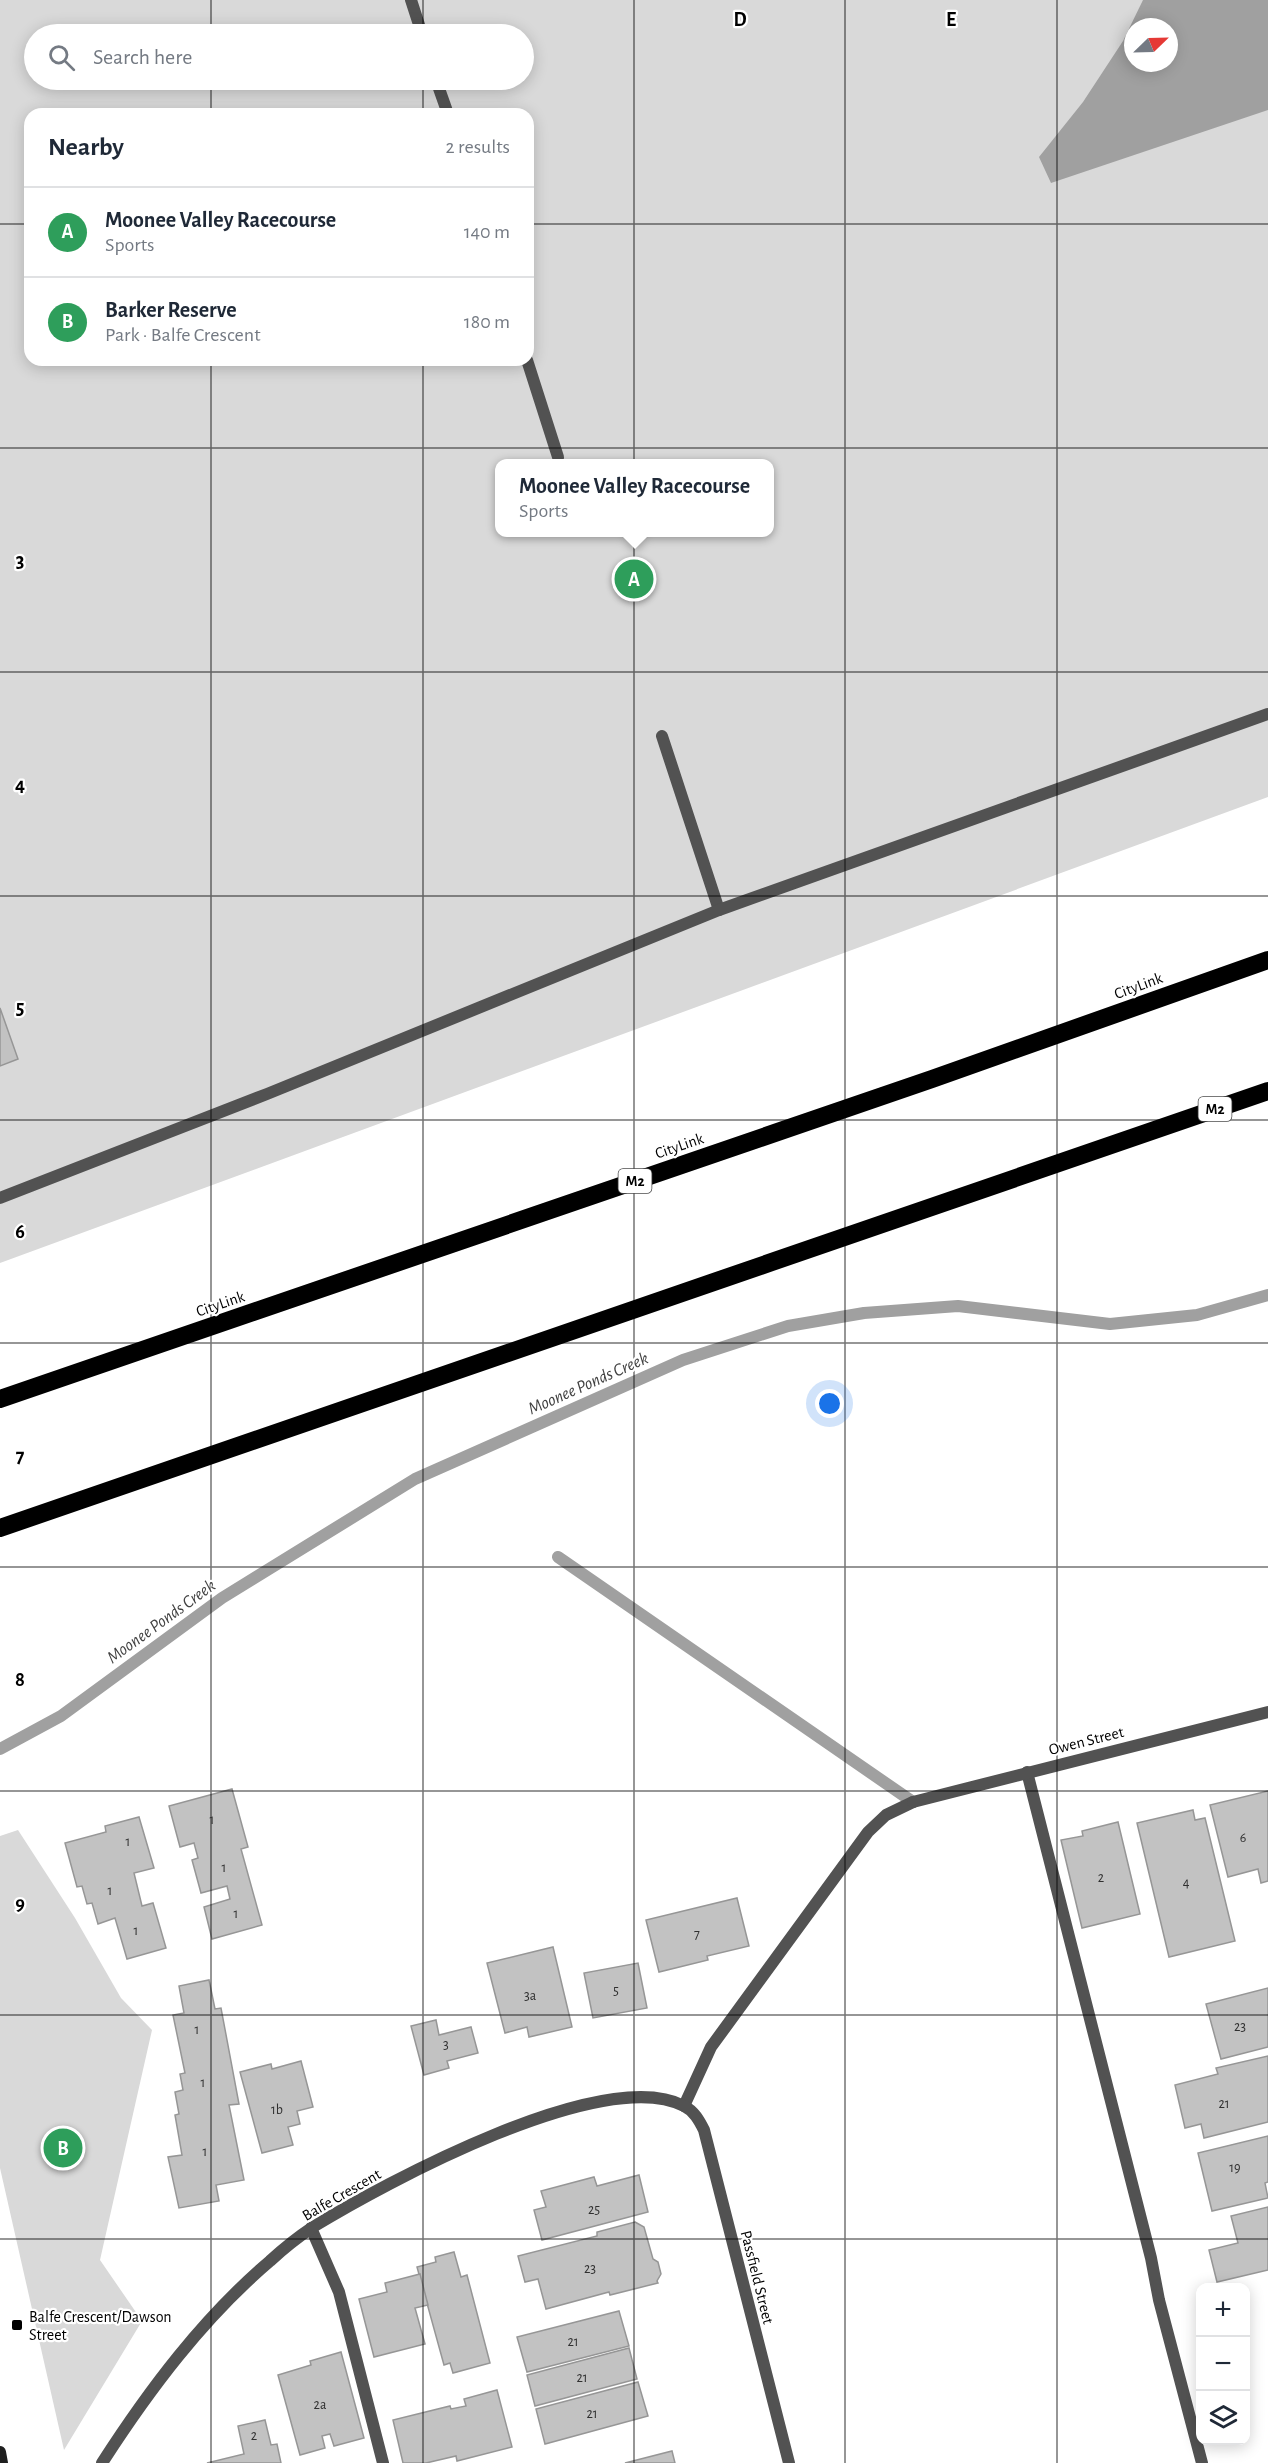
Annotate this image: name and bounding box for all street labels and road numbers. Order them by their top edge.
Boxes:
street label: CityLink [1112,970,1166,1003]
road number: M2 [1198,1097,1232,1121]
street label: CityLink [653,1130,707,1163]
road number: M2 [618,1169,652,1193]
street label: CityLink [194,1288,248,1321]
street label: Owen Street [1047,1724,1125,1758]
street label: Balfe Crescent [299,2166,384,2224]
street label: Passfield Street [738,2229,776,2326]

